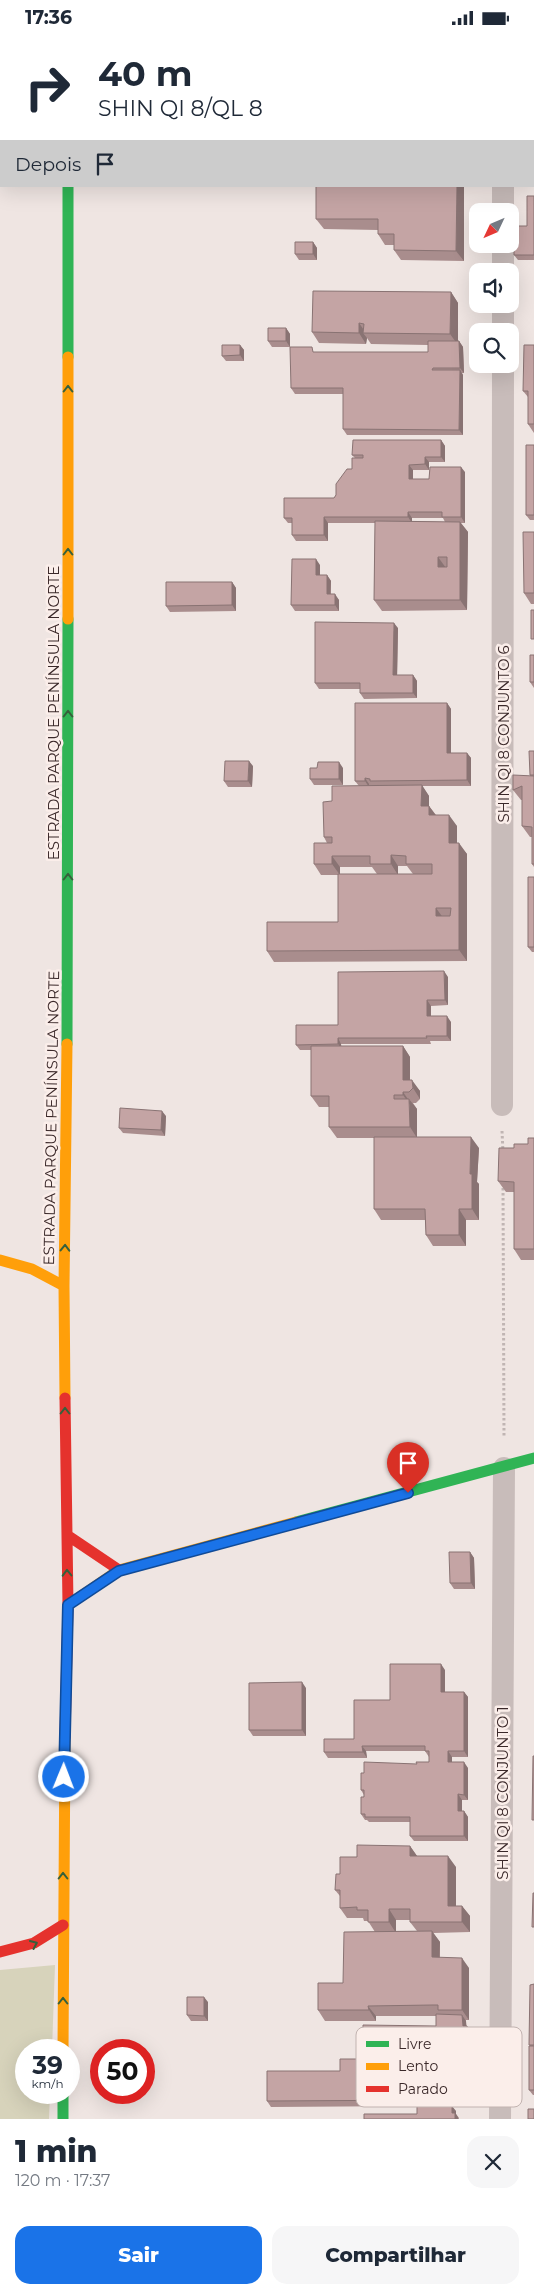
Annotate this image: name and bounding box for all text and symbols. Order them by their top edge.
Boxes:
text: 17:36 [25,6,72,29]
text: 40 m [98,52,193,95]
icon: right [15,55,80,120]
text: SHIN QI 8/QL 8 [98,95,263,122]
icon: arrive [91,150,119,178]
text: Depois [15,153,81,176]
north arrow [469,203,519,253]
map controls [469,203,519,373]
button: sound [469,263,519,313]
button: search [469,323,519,373]
one-way arrow [63,385,73,392]
one-way arrow [63,547,73,555]
street label: ESTRADA PARQUE PENÍNSULA NORTE [44,566,63,860]
street label: SHIN QI 8 CONJUNTO 6 [494,645,513,823]
one-way arrow [63,710,73,718]
one-way arrow [63,872,73,880]
street label: ESTRADA PARQUE PENÍNSULA NORTE [39,971,63,1265]
one-way arrow [60,1244,70,1252]
one-way arrow [60,1407,71,1415]
pin [387,1442,429,1493]
icon: arrive [394,1449,422,1477]
one-way arrow [62,1569,72,1577]
street label: SHIN QI 8 CONJUNTO 1 [493,1706,512,1880]
position arrow [37,1750,89,1802]
one-way arrow [58,1872,68,1880]
one-way arrow [29,1940,38,1951]
one-way arrow [58,1997,68,2005]
legend [356,2027,522,2107]
text: Livre [398,2035,432,2053]
speed limit sign: 50 [90,2039,155,2104]
text: 39 [32,2050,63,2080]
text: Lento [398,2057,438,2075]
text: km/h [31,2076,64,2091]
text: Parado [398,2080,448,2098]
text: 1 min [15,2133,98,2170]
button: close [467,2136,519,2188]
text: 120 m · 17:37 [15,2171,111,2190]
button: Sair [15,2226,262,2284]
button: Compartilhar [272,2226,519,2284]

